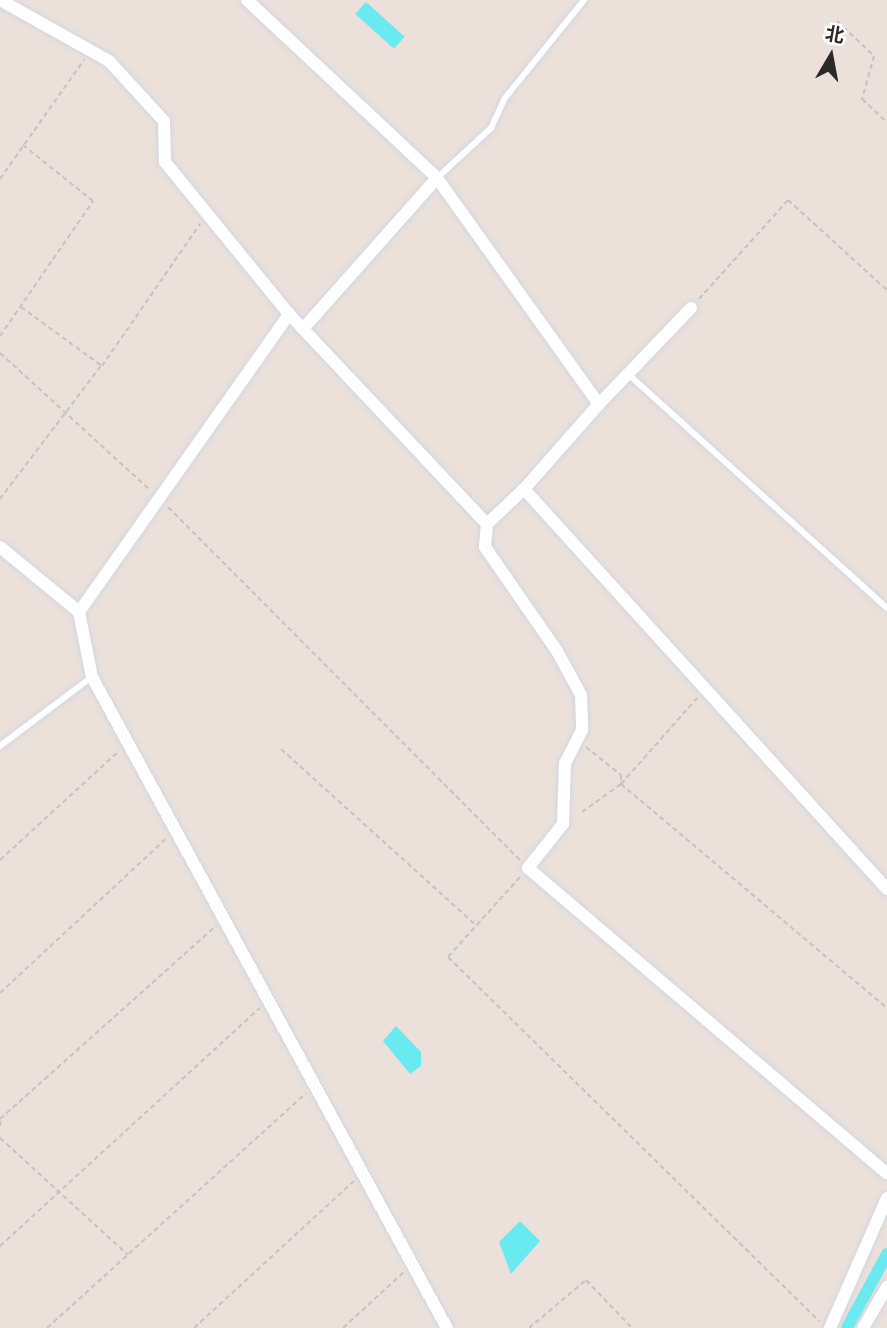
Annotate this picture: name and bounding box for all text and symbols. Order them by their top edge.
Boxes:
north arrow [796,21,866,91]
text: 北 [823,22,846,49]

